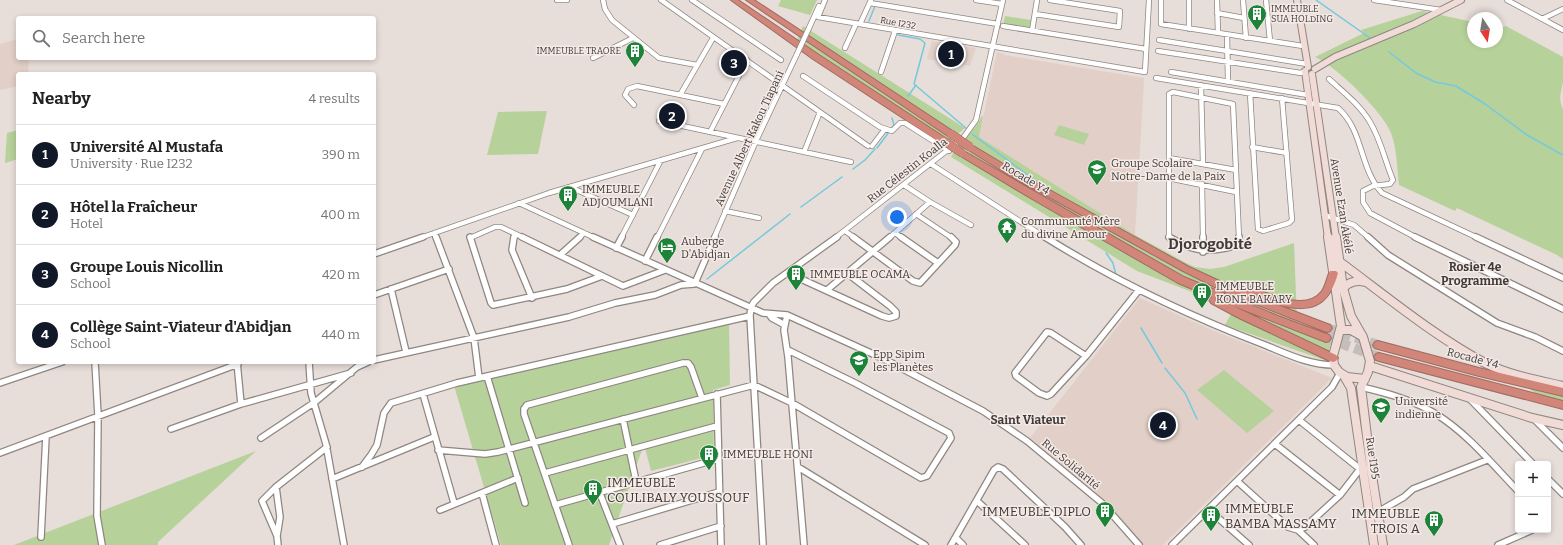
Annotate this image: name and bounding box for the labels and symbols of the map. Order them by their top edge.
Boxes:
building icon: IMMEUBLE SUA HOLDING [1246,3,1268,31]
place label: IMMEUBLE SUA HOLDING [1271,4,1333,24]
north arrow [1467,12,1503,48]
street label: Rue I232 [879,15,917,31]
pin: 1 [938,39,964,69]
building icon: IMMEUBLE TRAORE [624,40,646,68]
place label: IMMEUBLE TRAORE [536,46,621,56]
pin: 3 [721,48,747,78]
street label: Avenue Albert Kakou Tiapani [712,68,787,208]
pin: 2 [659,101,685,131]
street label: Rue Célestin Koalla [865,135,950,206]
place label: Groupe Scolaire Notre-Dame de la Paix [1111,157,1225,183]
street label: Avenue Ezan Akélé [1328,157,1355,255]
school or university icon: Groupe Scolaire Notre-Dame de la Paix [1086,158,1108,186]
street label: Rocade Y4 [1000,159,1052,198]
place label: IMMEUBLE ADJOUMLANI [582,183,653,209]
building icon: IMMEUBLE ADJOUMLANI [557,184,579,212]
your location [887,207,907,227]
place label: Communauté Mère du divine Amour [1021,215,1120,241]
temple icon: Communauté Mère du divine Amour [996,216,1018,244]
place label: Auberge D'Abidjan [681,235,730,261]
district label: Djorogobité [1168,235,1252,253]
hotel icon: Auberge D'Abidjan [656,236,678,264]
district label: Rosier 4e Programme [1441,260,1509,288]
building icon: IMMEUBLE OCAMA [785,263,807,291]
place label: IMMEUBLE OCAMA [810,268,910,281]
place label: IMMEUBLE KONE BAKARY [1216,280,1293,306]
building icon: IMMEUBLE KONE BAKARY [1191,281,1213,309]
street label: Rocade Y4 [1446,345,1501,372]
place label: Epp Sipim les Planètes [873,348,933,374]
school or university icon: Epp Sipim les Planètes [848,349,870,377]
place label: Université indienne [1395,395,1448,421]
school or university icon: Université indienne [1370,396,1392,424]
pin: 4 [1150,410,1176,440]
district label: Saint Viateur [990,413,1066,427]
street label: Rue Solidarité [1039,436,1102,492]
street label: Rue I195 [1363,436,1382,480]
building icon: IMMEUBLE HONI [698,443,720,471]
place label: IMMEUBLE HONI [723,448,813,461]
place label: IMMEUBLE COULIBALY YOUSSOUF [607,475,749,505]
building icon: IMMEUBLE COULIBALY YOUSSOUF [582,478,604,506]
building icon: IMMEUBLE DIPLO [1094,500,1116,528]
place label: IMMEUBLE BAMBA MASSAMY [1225,501,1337,531]
place label: IMMEUBLE DIPLO [982,504,1091,519]
building icon: IMMEUBLE BAMBA MASSAMY [1200,504,1222,532]
place label: IMMEUBLE TROIS A [1351,506,1421,536]
building icon: IMMEUBLE TROIS A [1423,509,1445,537]

